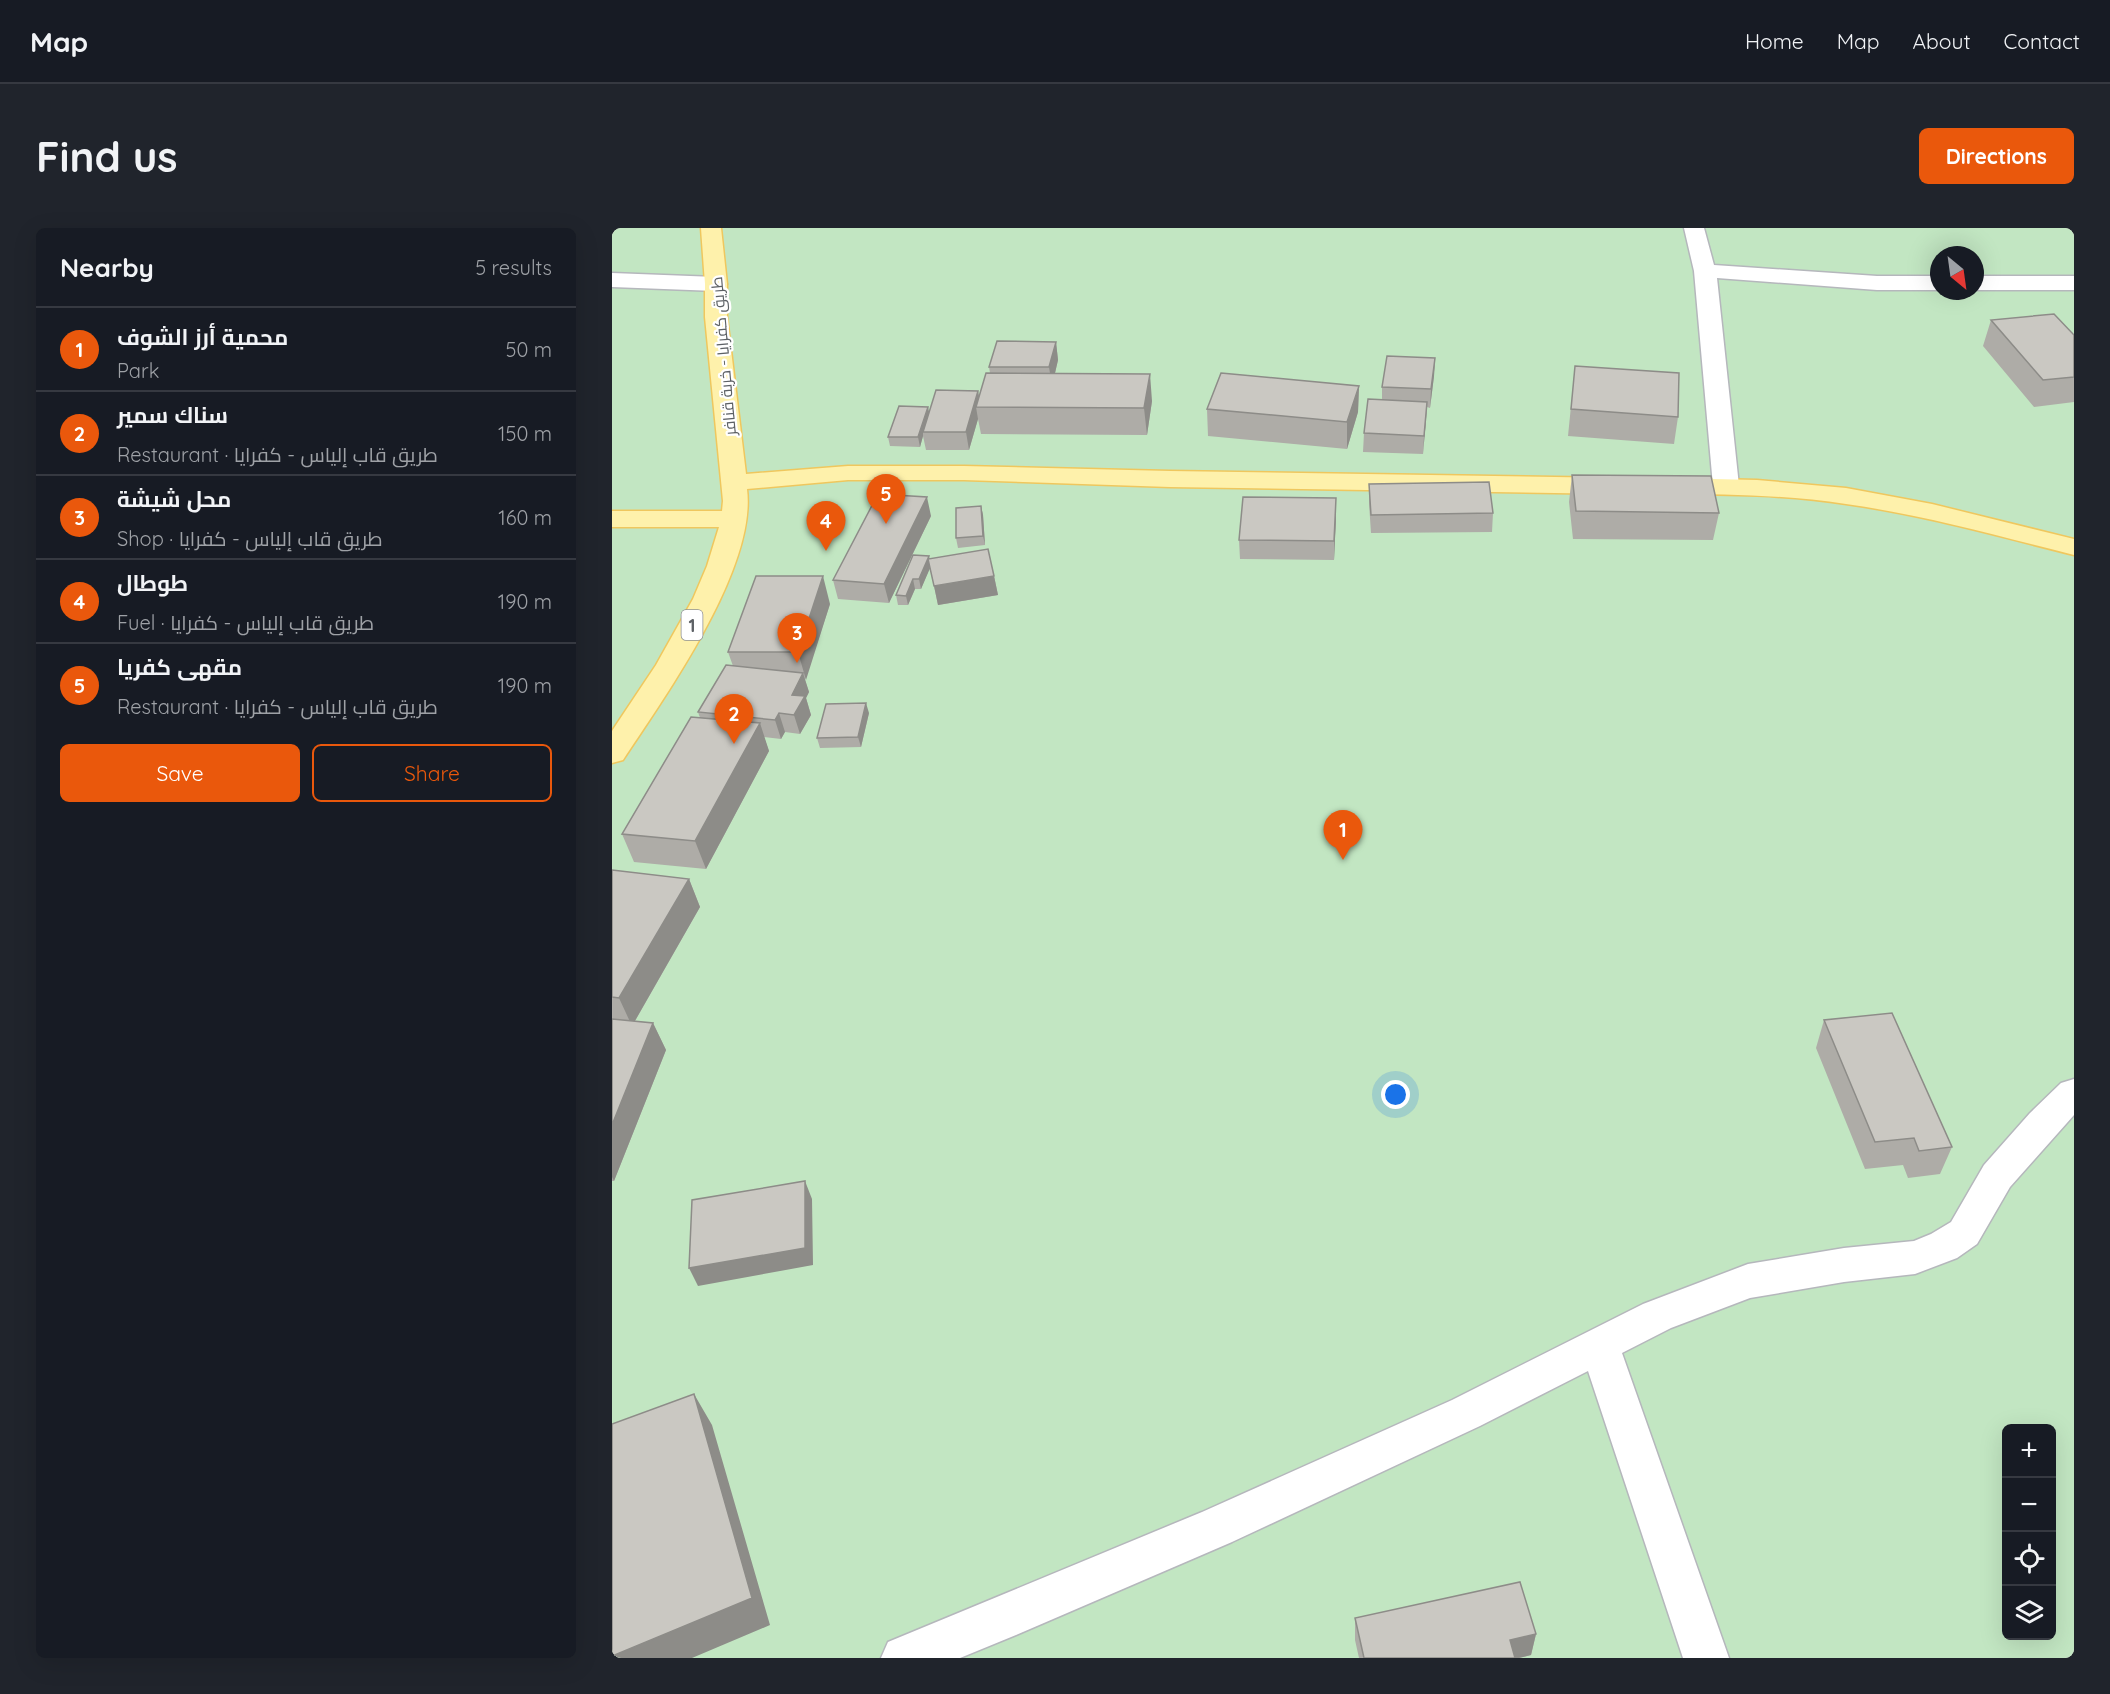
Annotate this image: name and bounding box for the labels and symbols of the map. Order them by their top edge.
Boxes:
north arrow [1930,246,1984,300]
street label: طريق كفرايا - خربة قنافر [706,276,741,437]
pin: 5 [866,474,906,524]
pin: 4 [806,502,846,551]
road number: 1 [682,610,702,640]
pin: 3 [778,614,816,663]
pin: 2 [714,694,754,744]
pin: 1 [1324,810,1362,860]
your location [1381,1080,1410,1109]

